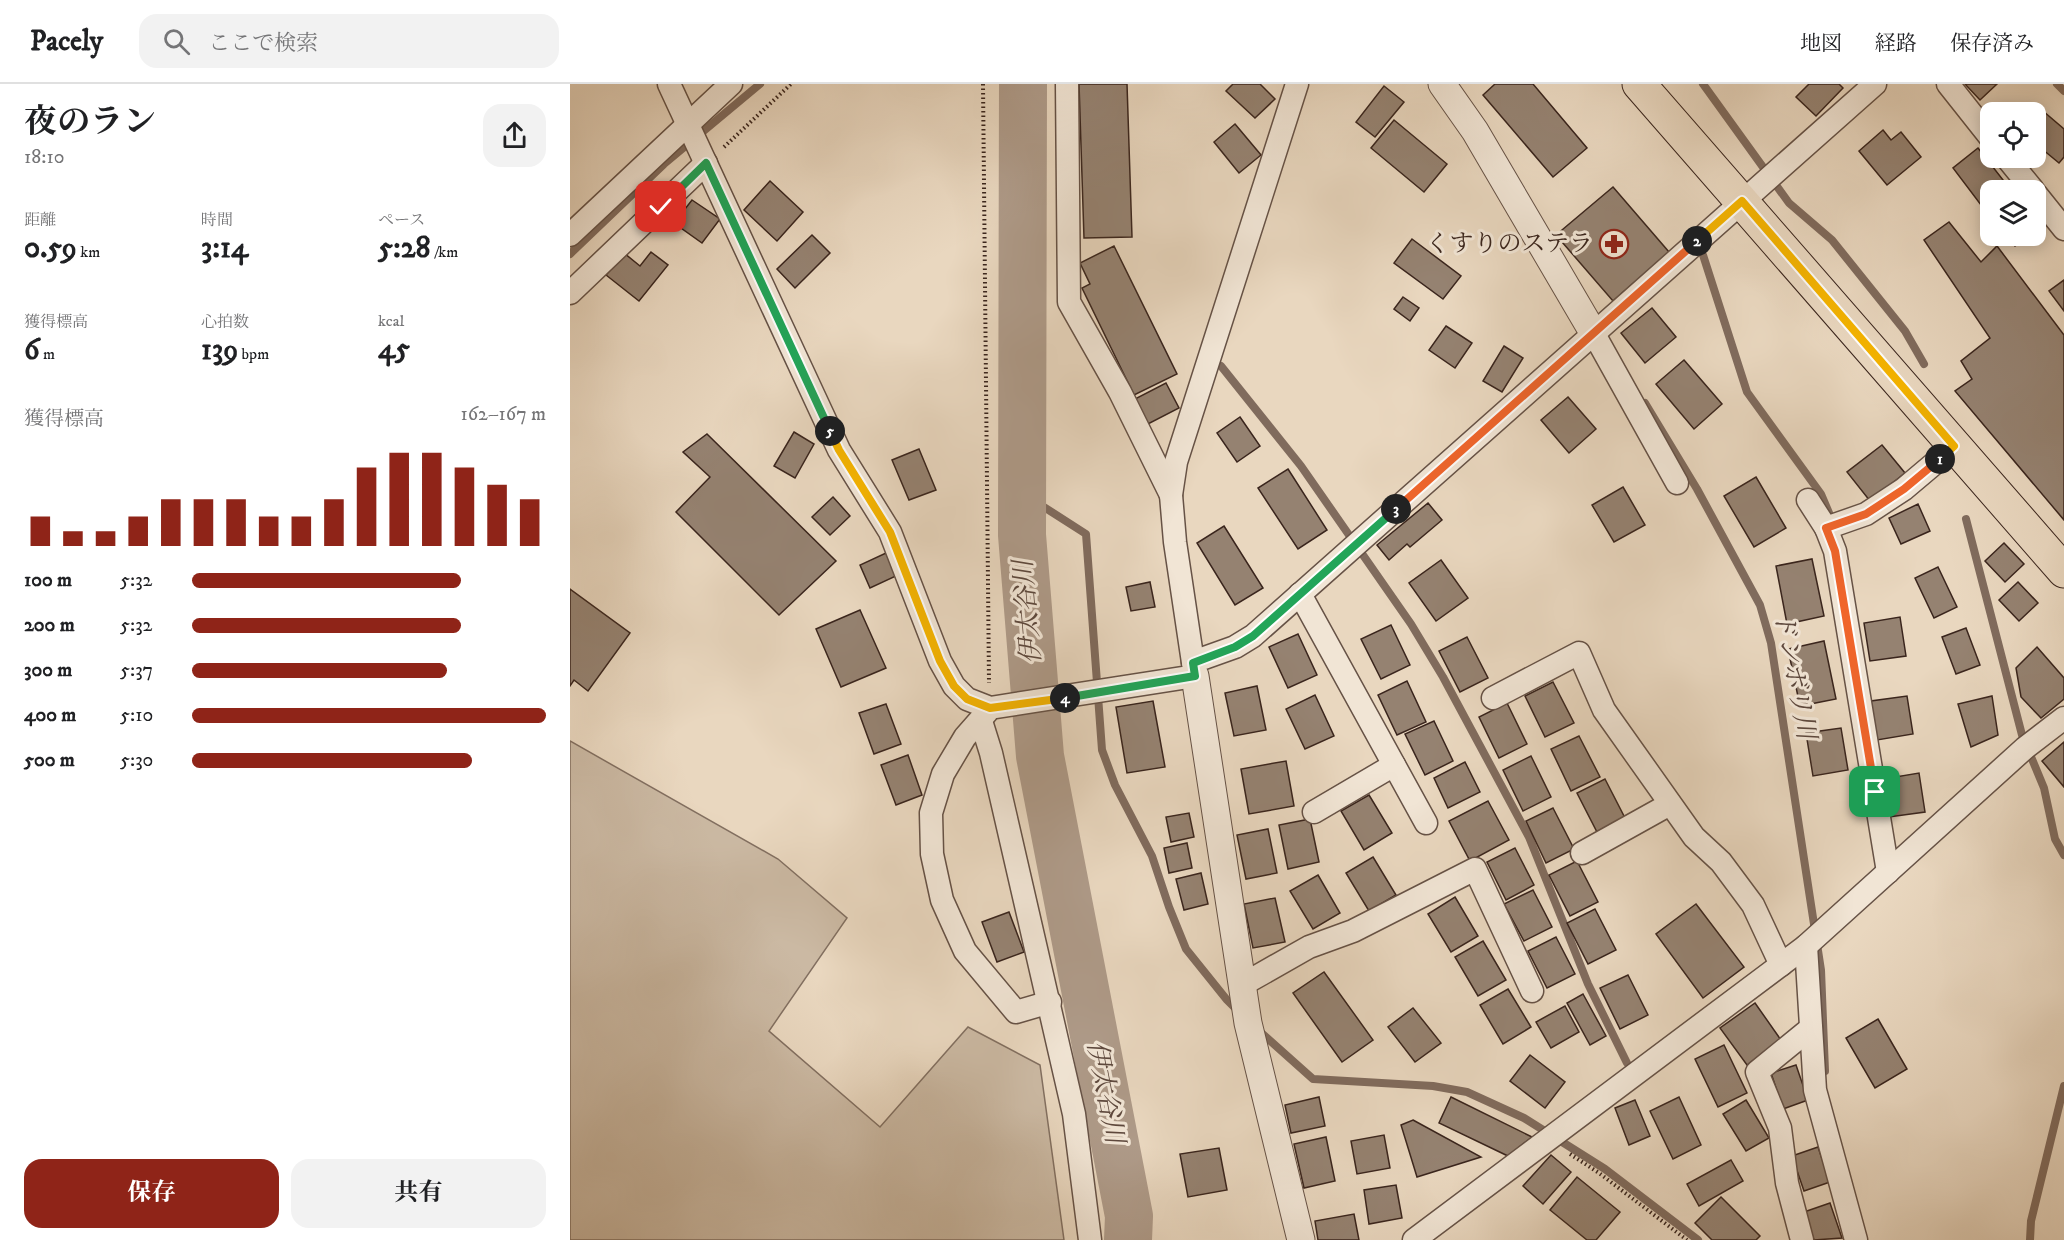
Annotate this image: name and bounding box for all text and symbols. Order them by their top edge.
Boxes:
search box [139,14,559,68]
text: Pacely [30,24,103,59]
icon: search [160,25,193,58]
text: ここで検索 [208,30,318,57]
text: 地図 [1800,31,1842,57]
text: 経路 [1875,31,1917,57]
text: 保存済み [1950,31,2034,57]
text: 夜のラン [24,102,156,143]
map controls [1980,102,2046,246]
button: locate [1980,102,2046,168]
button: share [483,104,546,167]
text: 18:10 [24,145,65,170]
button: layers [1980,180,2046,246]
pin [635,181,686,232]
icon: check [644,190,677,223]
text: 距離 [24,210,56,230]
text: 時間 [201,210,233,230]
text: ペース [378,210,425,230]
pin: 2 [1682,226,1712,256]
pharmacy icon: くすりのステラ [1598,228,1630,260]
place label: くすりのステラ [1425,229,1593,259]
text: 0.59 [24,230,77,267]
text: 3:14 [201,230,248,267]
text: 5:28 [378,230,431,267]
text: 2 [1693,231,1701,251]
text: km [77,242,100,262]
text: /km [431,242,458,262]
text: kcal [378,311,404,331]
text: 獲得標高 [24,312,88,332]
text: 心拍数 [201,312,249,332]
text: 45 [378,331,410,368]
text: 6 [24,332,40,369]
text: 139 [201,332,238,369]
text: m [40,344,55,364]
text: bpm [238,344,269,364]
text: 162–167 m [460,402,546,427]
text: 獲得標高 [24,407,104,432]
pin: 5 [815,416,845,446]
text: 5 [826,421,834,441]
pin: 1 [1925,444,1955,474]
text: 1 [1937,449,1943,469]
pin: 3 [1381,494,1411,524]
text: 3 [1393,499,1399,519]
water label: 伊太谷川 [1007,556,1049,665]
text: 100 m [24,568,72,593]
text: 5:32 [120,568,152,593]
water label: ドンボリ川 [1765,608,1823,745]
text: 200 m [24,613,75,638]
text: 5:32 [120,613,152,638]
text: 300 m [24,658,72,683]
text: 5:37 [120,658,153,683]
pin: 4 [1050,683,1080,713]
text: 4 [1060,688,1070,708]
text: 400 m [24,703,76,728]
text: 5:10 [120,703,153,728]
text: 500 m [24,748,75,773]
text: 5:30 [120,748,153,773]
pin [1849,766,1900,817]
icon: arrive [1858,775,1891,808]
water label: 伊太谷川 [1079,1038,1132,1149]
button: 保存 [24,1159,279,1228]
button: 共有 [291,1159,546,1228]

